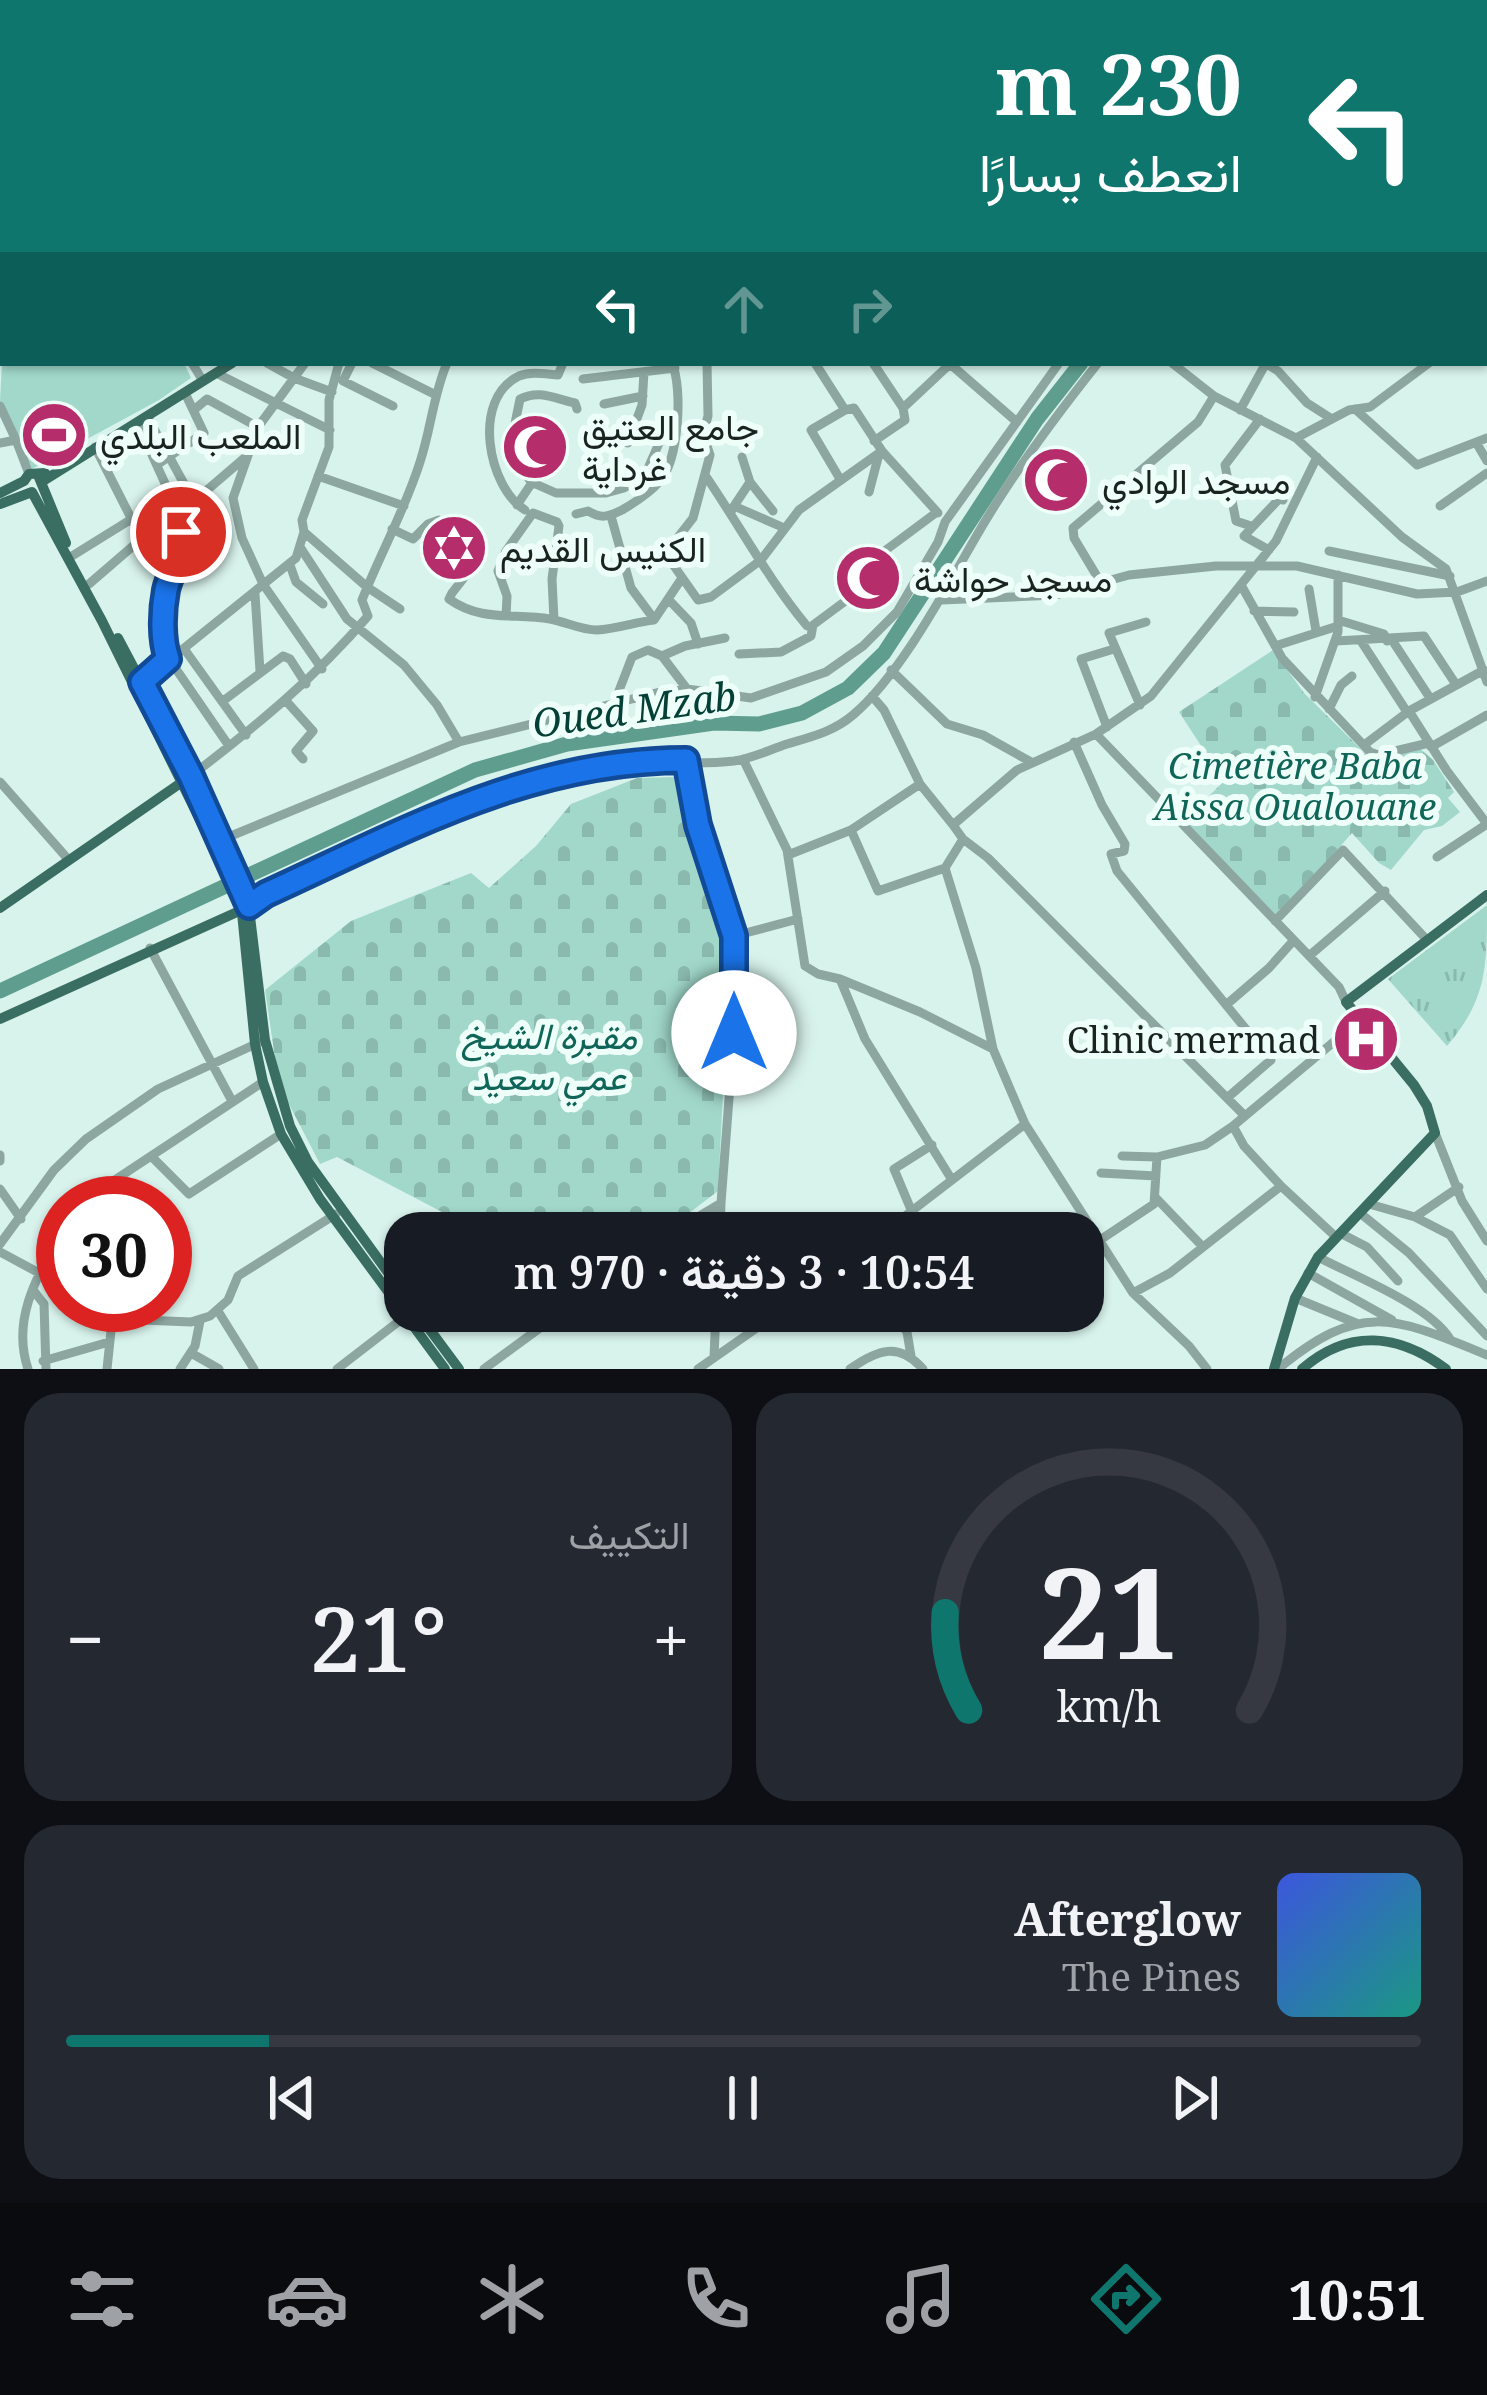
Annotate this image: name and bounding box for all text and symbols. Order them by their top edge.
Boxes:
text: 230 m [995,25,1242,140]
icon: left [1284,48,1440,204]
text: انعطف يسارًا [979,134,1242,208]
icon: left [585,276,651,342]
icon: ahead [711,276,777,342]
icon: right [837,276,903,342]
sports icon: الملعب البلدي [19,400,89,470]
place label: جامع العتيق غرداية [582,402,759,492]
place label: الملعب البلدي [100,411,301,466]
mosque icon: جامع العتيق غرداية [500,412,570,482]
mosque icon: مسجد الوادي [1021,445,1091,515]
place label: مسجد الوادي [1102,456,1290,511]
pin [130,481,232,583]
icon: arrive [148,499,214,565]
synagogue icon: الكنيس القديم [419,513,489,583]
place label: الكنيس القديم [500,524,706,573]
mosque icon: مسجد حواشة [833,543,903,613]
place label: مسجد حواشة [914,554,1112,603]
water label: Oued Mzab [529,667,739,749]
park label: Cimetière Baba Aissa Oualouane [1151,741,1436,831]
position arrow [671,970,797,1096]
hospital icon: Clinic mermad [1331,1004,1401,1074]
park label: مقبرة الشيخ عمي سعيد [461,1011,638,1107]
place label: Clinic mermad [1067,1015,1320,1064]
speed limit sign: 30 [36,1176,192,1332]
text: 10:54 · 3 دقيقة · 970 m [514,1241,974,1302]
text: التكييف [569,1507,690,1560]
text: 21 [1039,1526,1180,1696]
text: 21° [310,1576,447,1698]
text: − [66,1593,104,1683]
text: + [653,1593,690,1683]
text: km/h [1057,1676,1162,1735]
text: Afterglow [1014,1888,1241,1949]
text: The Pines [1062,1949,1241,2002]
icon: previous [259,2065,325,2131]
icon: pause [710,2065,776,2131]
icon: next [1162,2065,1228,2131]
icon: filters [60,2257,144,2341]
icon: car [265,2257,349,2341]
icon: climate [470,2257,554,2341]
icon: phone [674,2257,758,2341]
icon: music [879,2257,963,2341]
icon: directions [1084,2257,1168,2341]
text: 10:51 [1288,2262,1427,2336]

